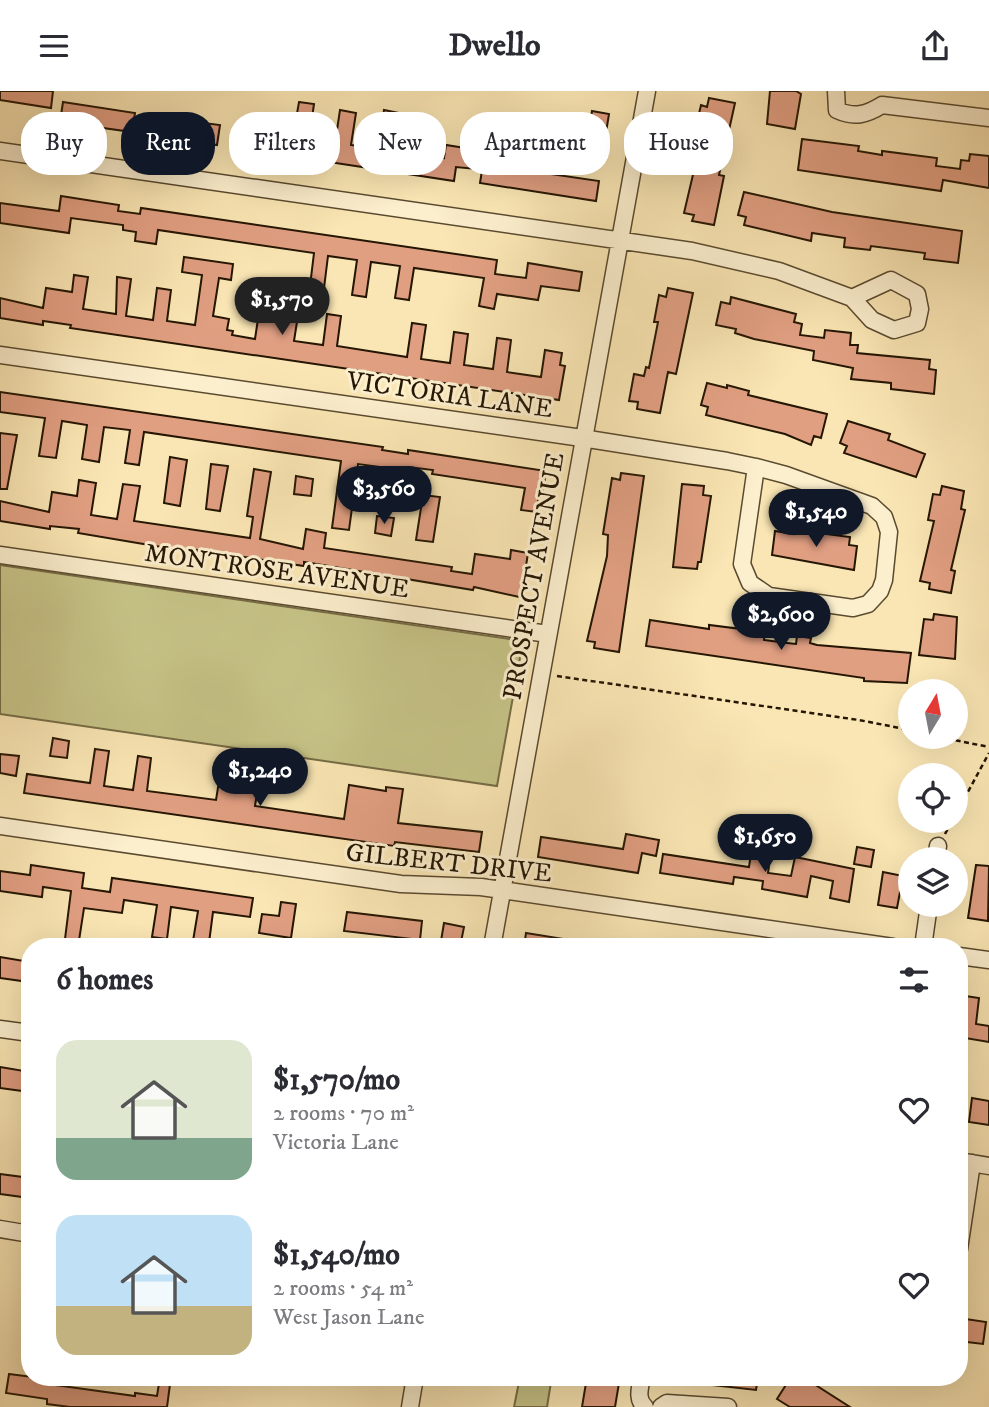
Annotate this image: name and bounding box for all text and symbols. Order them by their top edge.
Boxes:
text: Dwello [448,26,541,66]
icon: menu [35,27,73,65]
icon: share [916,27,954,65]
chip: Buy [21,112,107,175]
chip: Rent [121,112,215,175]
chip: Filters [229,112,340,175]
chip: New [354,112,446,175]
chip: Apartment [460,112,610,175]
chip: House [624,112,733,175]
pin: $1,570 [225,278,339,337]
text: $1,570 [251,285,313,314]
street label: VICTORIA LANE [344,365,555,426]
street label: PROSPECT AVENUE [496,450,573,703]
pin: $3,560 [327,467,441,526]
text: $3,560 [353,474,415,503]
pin: $1,540 [759,489,873,549]
text: $1,540 [785,497,847,526]
street label: MONTROSE AVENUE [143,537,411,606]
pin: $2,600 [724,593,838,652]
text: $2,600 [747,600,815,629]
north arrow [898,679,968,749]
map controls [898,679,968,917]
pin: $1,240 [203,749,317,808]
text: $1,240 [228,756,292,785]
button: locate [898,763,968,833]
pin: $1,650 [708,815,822,874]
text: $1,650 [734,822,796,851]
street label: GILBERT DRIVE [344,836,554,891]
button: layers [898,847,968,917]
icon: filters [895,961,933,999]
text: 6 homes [56,962,153,999]
text: $1,570/mo [273,1062,400,1099]
icon: home [112,1068,196,1152]
icon: heart [895,1091,933,1129]
text: 2 rooms · 70 m² [273,1099,414,1128]
text: Victoria Lane [273,1128,399,1157]
text: $1,540/mo [273,1237,400,1274]
icon: home [112,1243,196,1327]
icon: heart [895,1266,933,1304]
text: 2 rooms · 54 m² [273,1274,413,1303]
text: West Jason Lane [273,1303,425,1332]

